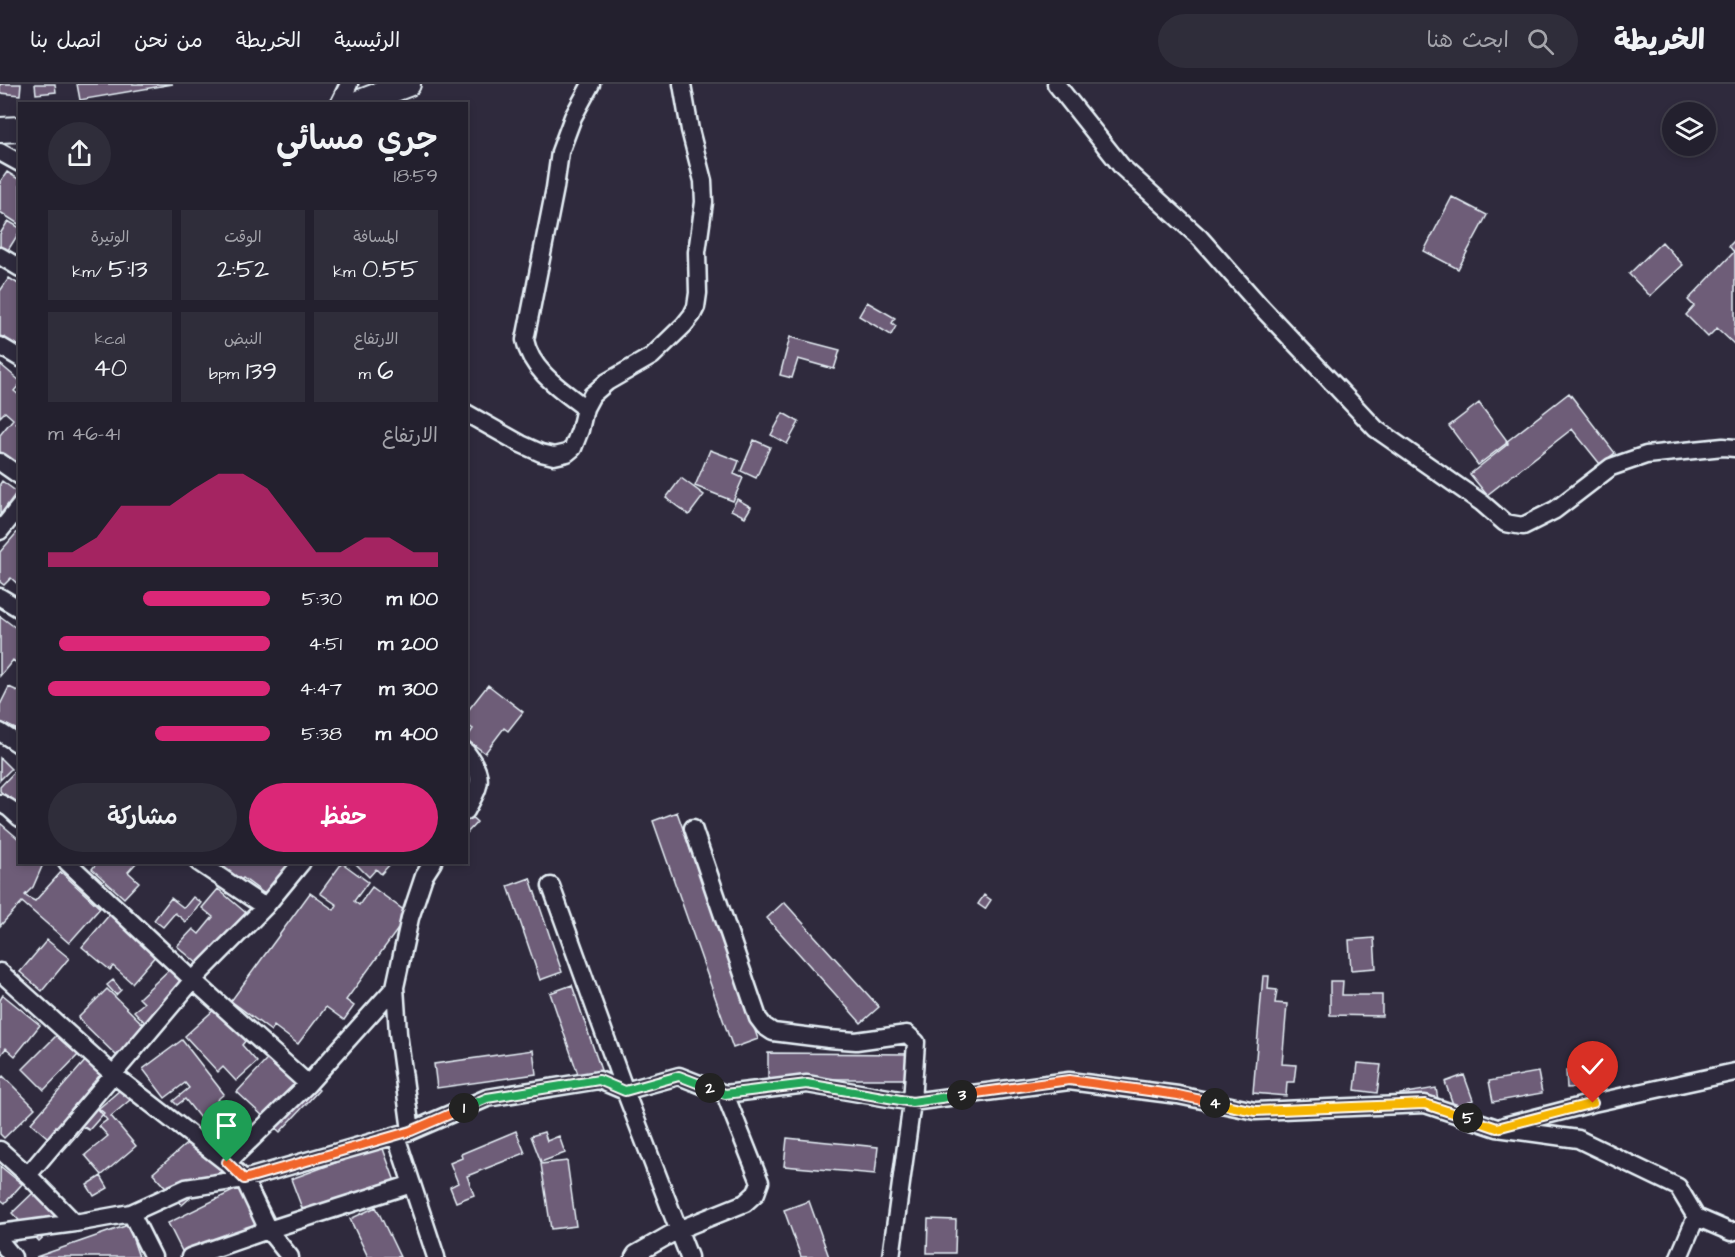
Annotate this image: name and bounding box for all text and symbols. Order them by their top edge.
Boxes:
search box [1158,14,1578,68]
text: الخريطة [1614,21,1705,60]
text: ابحث هنا [1427,25,1509,56]
icon: search [1524,25,1557,58]
text: اتصل بنا [30,26,101,55]
text: من نحن [134,26,203,55]
text: الخريطة [236,26,301,55]
text: الرئيسية [334,26,400,55]
map controls [1662,102,1716,156]
button: layers [1662,102,1716,156]
text: جري مسائي [276,116,438,162]
button: share [48,122,111,185]
text: 18:59 [394,162,438,190]
text: الوتيرة [91,226,129,248]
text: الوقت [224,226,262,248]
text: المسافة [353,226,399,248]
text: 5:13 [108,251,148,287]
text: 2:52 [217,251,269,287]
text: 0.55 [362,251,419,287]
text: /km [72,261,108,283]
text: km [333,261,362,283]
text: kcal [95,328,125,350]
text: النبض [224,328,262,350]
text: الارتفاع [354,328,398,350]
text: 40 [93,350,127,386]
text: 139 [246,353,277,389]
text: 6 [377,353,394,389]
text: bpm [209,363,246,385]
text: m [358,363,377,385]
text: 41–46 m [48,420,120,448]
text: الارتفاع [382,422,438,450]
text: 5:30 [302,585,342,613]
text: 100 m [387,585,438,613]
text: 4:51 [308,630,342,658]
text: 200 m [378,630,438,658]
text: 4:47 [299,675,342,703]
text: 300 m [379,675,438,703]
text: 5:38 [301,720,342,748]
text: 400 m [376,720,438,748]
button: مشاركة [48,783,237,852]
button: حفظ [249,783,438,852]
pin [1567,1041,1618,1103]
icon: check [1576,1050,1609,1083]
pin: 2 [695,1073,725,1103]
text: 2 [705,1077,715,1099]
pin: 3 [947,1080,977,1110]
text: 3 [958,1084,966,1106]
pin: 4 [1200,1088,1230,1118]
text: 4 [1210,1092,1220,1114]
pin: 1 [449,1093,479,1123]
text: 1 [463,1097,465,1119]
pin [201,1100,252,1162]
pin: 5 [1453,1103,1483,1133]
text: 5 [1462,1107,1474,1129]
icon: arrive [210,1109,243,1142]

